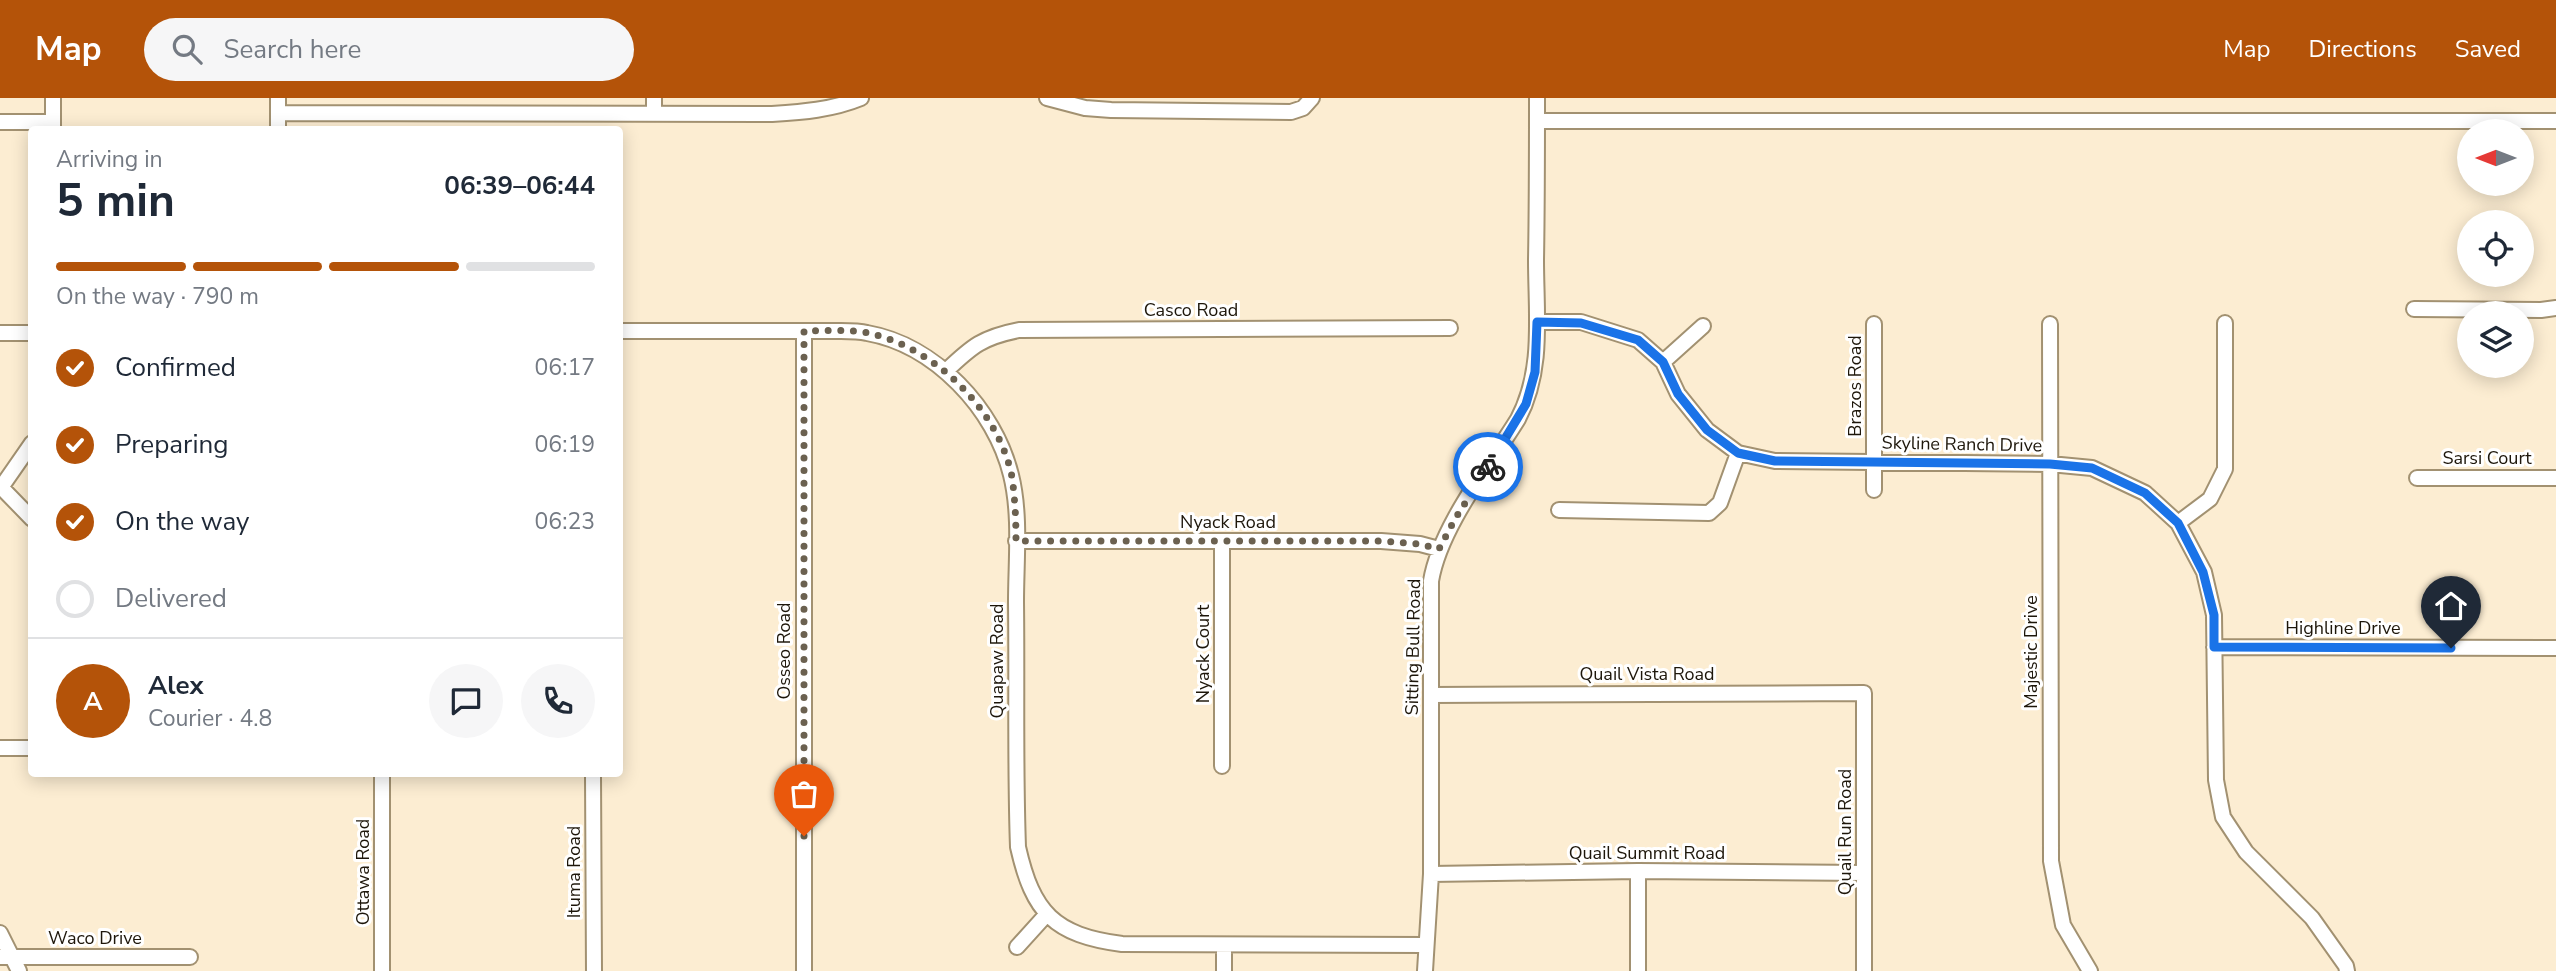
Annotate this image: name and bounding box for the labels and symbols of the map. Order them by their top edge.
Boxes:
north arrow [2457,119,2534,196]
street label: Casco Road [1144,298,1238,322]
street label: Brazos Road [1843,335,1867,437]
street label: Skyline Ranch Drive [1881,431,2043,457]
courier [1453,432,1523,502]
street label: Sarsi Court [2442,446,2532,470]
street label: Nyack Road [1180,510,1276,534]
pin [2421,576,2481,648]
street label: Sitting Bull Road [1400,578,1426,716]
street label: Majestic Drive [2019,595,2043,709]
street label: Osseo Road [772,602,796,700]
street label: Quapaw Road [985,603,1009,719]
street label: Nyack Court [1191,604,1215,703]
street label: Highline Drive [2285,616,2401,640]
street label: Quail Vista Road [1579,662,1715,686]
pin [774,764,834,836]
street label: Quail Run Road [1833,769,1857,895]
street label: Ottawa Road [351,819,375,925]
street label: Ituma Road [562,826,586,918]
street label: Quail Summit Road [1569,841,1725,865]
street label: Waco Drive [48,926,142,950]

